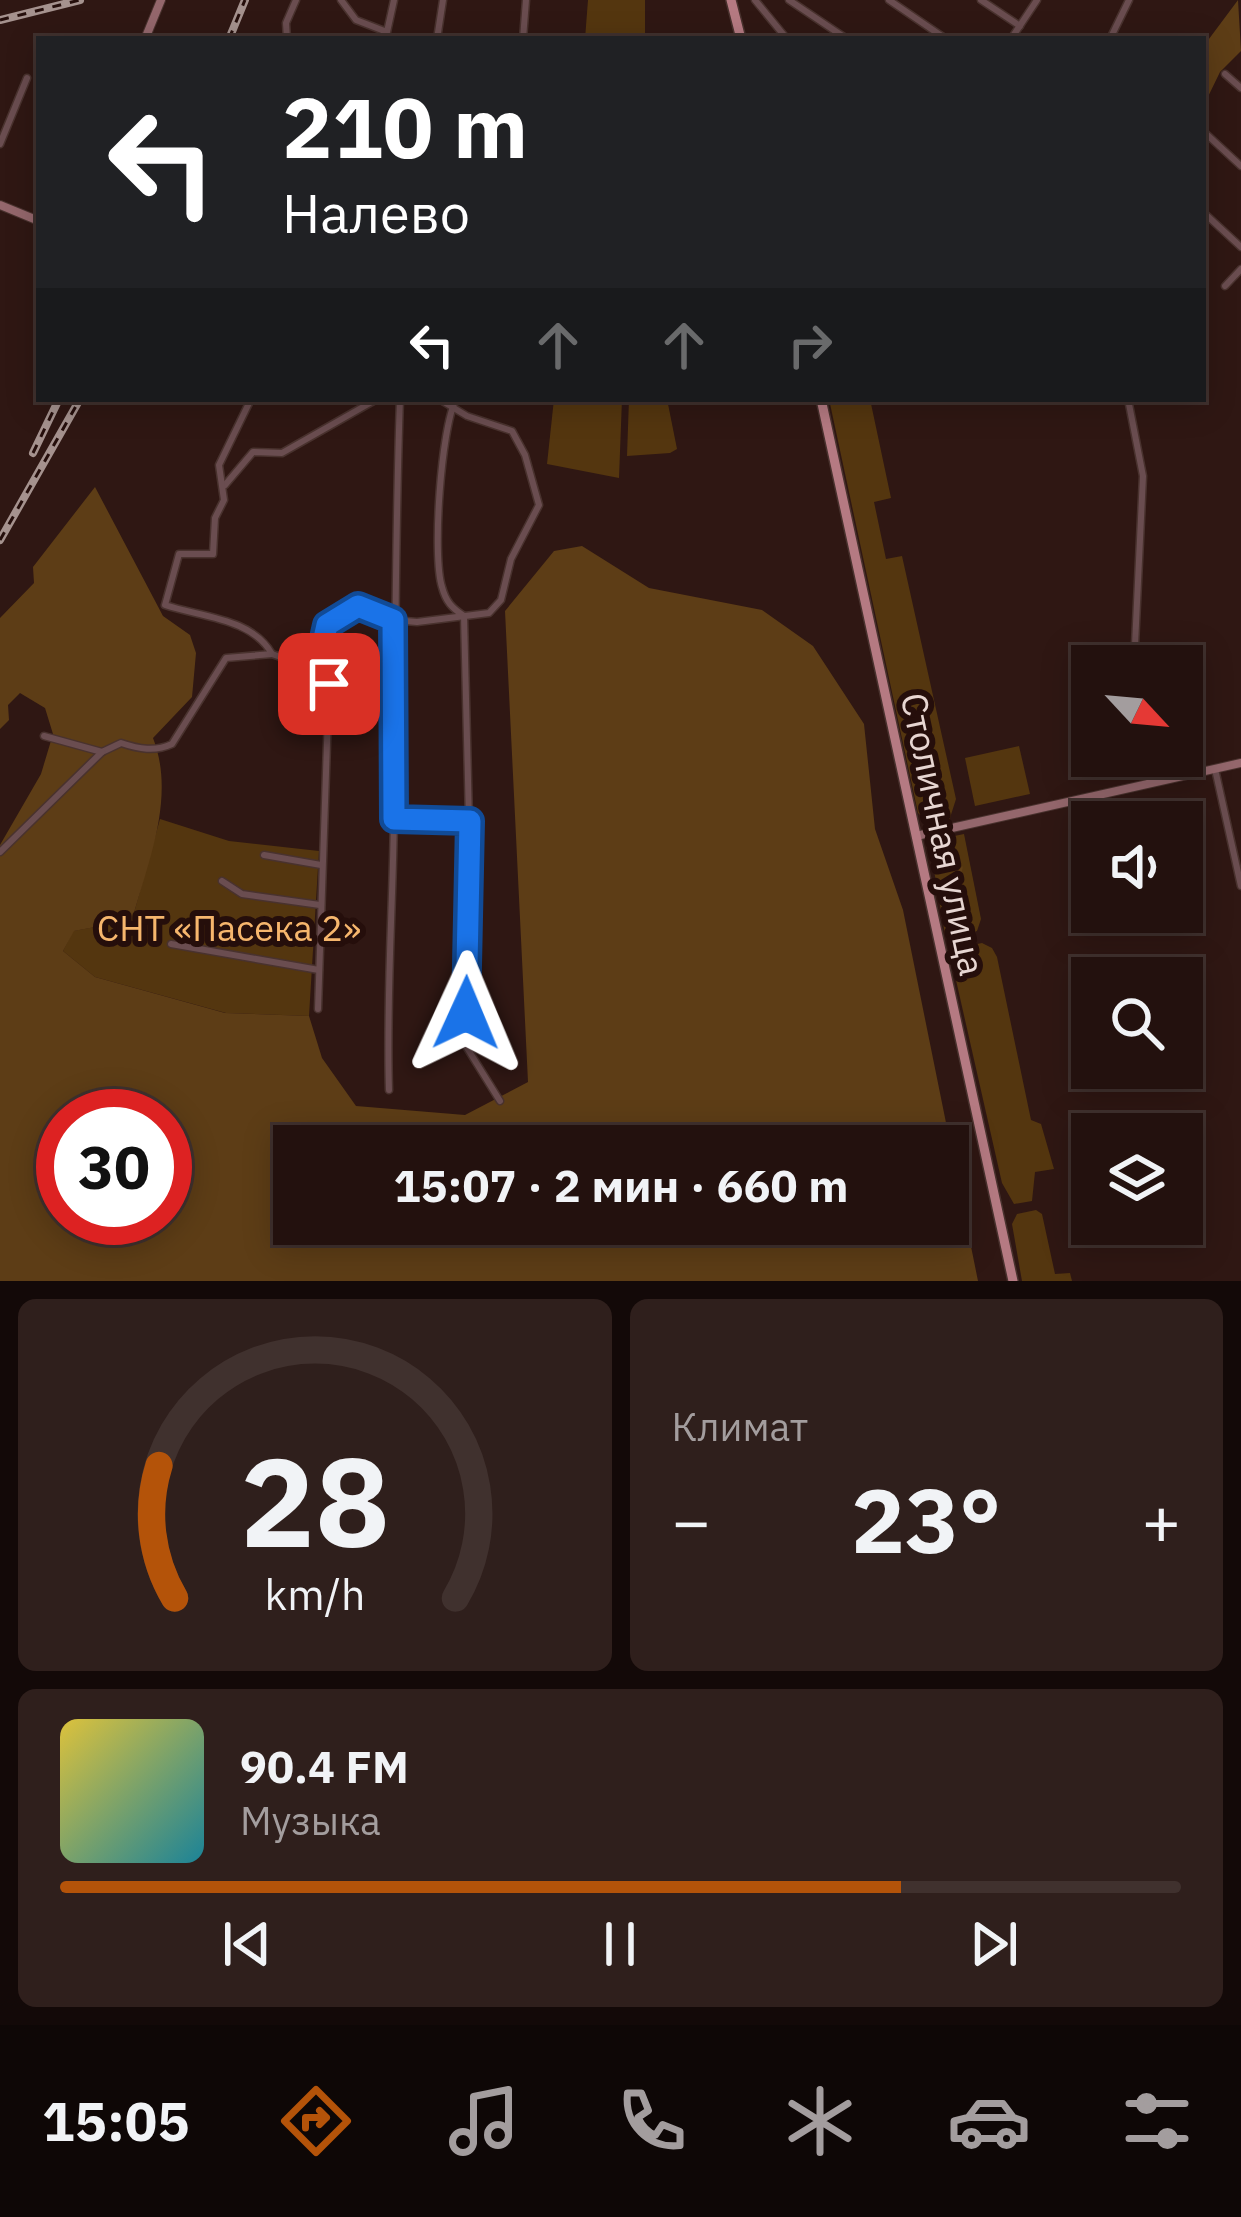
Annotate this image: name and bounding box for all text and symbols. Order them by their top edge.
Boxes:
text: 210 m [282,72,528,181]
icon: left [84,84,240,240]
text: Налево [282,178,470,248]
icon: left [399,312,465,378]
icon: ahead [525,312,591,378]
icon: ahead [651,312,717,378]
icon: right [777,312,843,378]
pin [278,633,380,735]
north arrow [1071,645,1203,777]
map controls [1071,645,1203,1245]
icon: arrive [296,651,362,717]
street label: Столичная улица [891,688,996,979]
button: sound [1071,801,1203,933]
park label: СНТ «Пасека 2» [97,904,361,951]
position arrow [403,950,529,1076]
button: search [1071,957,1203,1089]
speed limit sign: 30 [36,1089,192,1245]
button: layers [1071,1113,1203,1245]
text: 15:07 · 2 мин · 660 m [394,1156,848,1214]
text: Климат [672,1401,808,1452]
text: 28 [240,1419,390,1581]
text: 23° [851,1461,1001,1578]
text: − [672,1477,711,1563]
text: + [1141,1477,1181,1563]
text: km/h [264,1566,365,1622]
text: 90.4 FM [240,1737,409,1795]
text: Музыка [240,1795,381,1846]
icon: previous [214,1911,280,1977]
icon: pause [587,1911,653,1977]
icon: next [961,1911,1027,1977]
icon: directions [274,2079,358,2163]
icon: music [442,2079,526,2163]
icon: phone [610,2079,694,2163]
icon: climate [778,2079,862,2163]
icon: car [947,2079,1031,2163]
icon: filters [1115,2079,1199,2163]
text: 15:05 [42,2086,190,2156]

